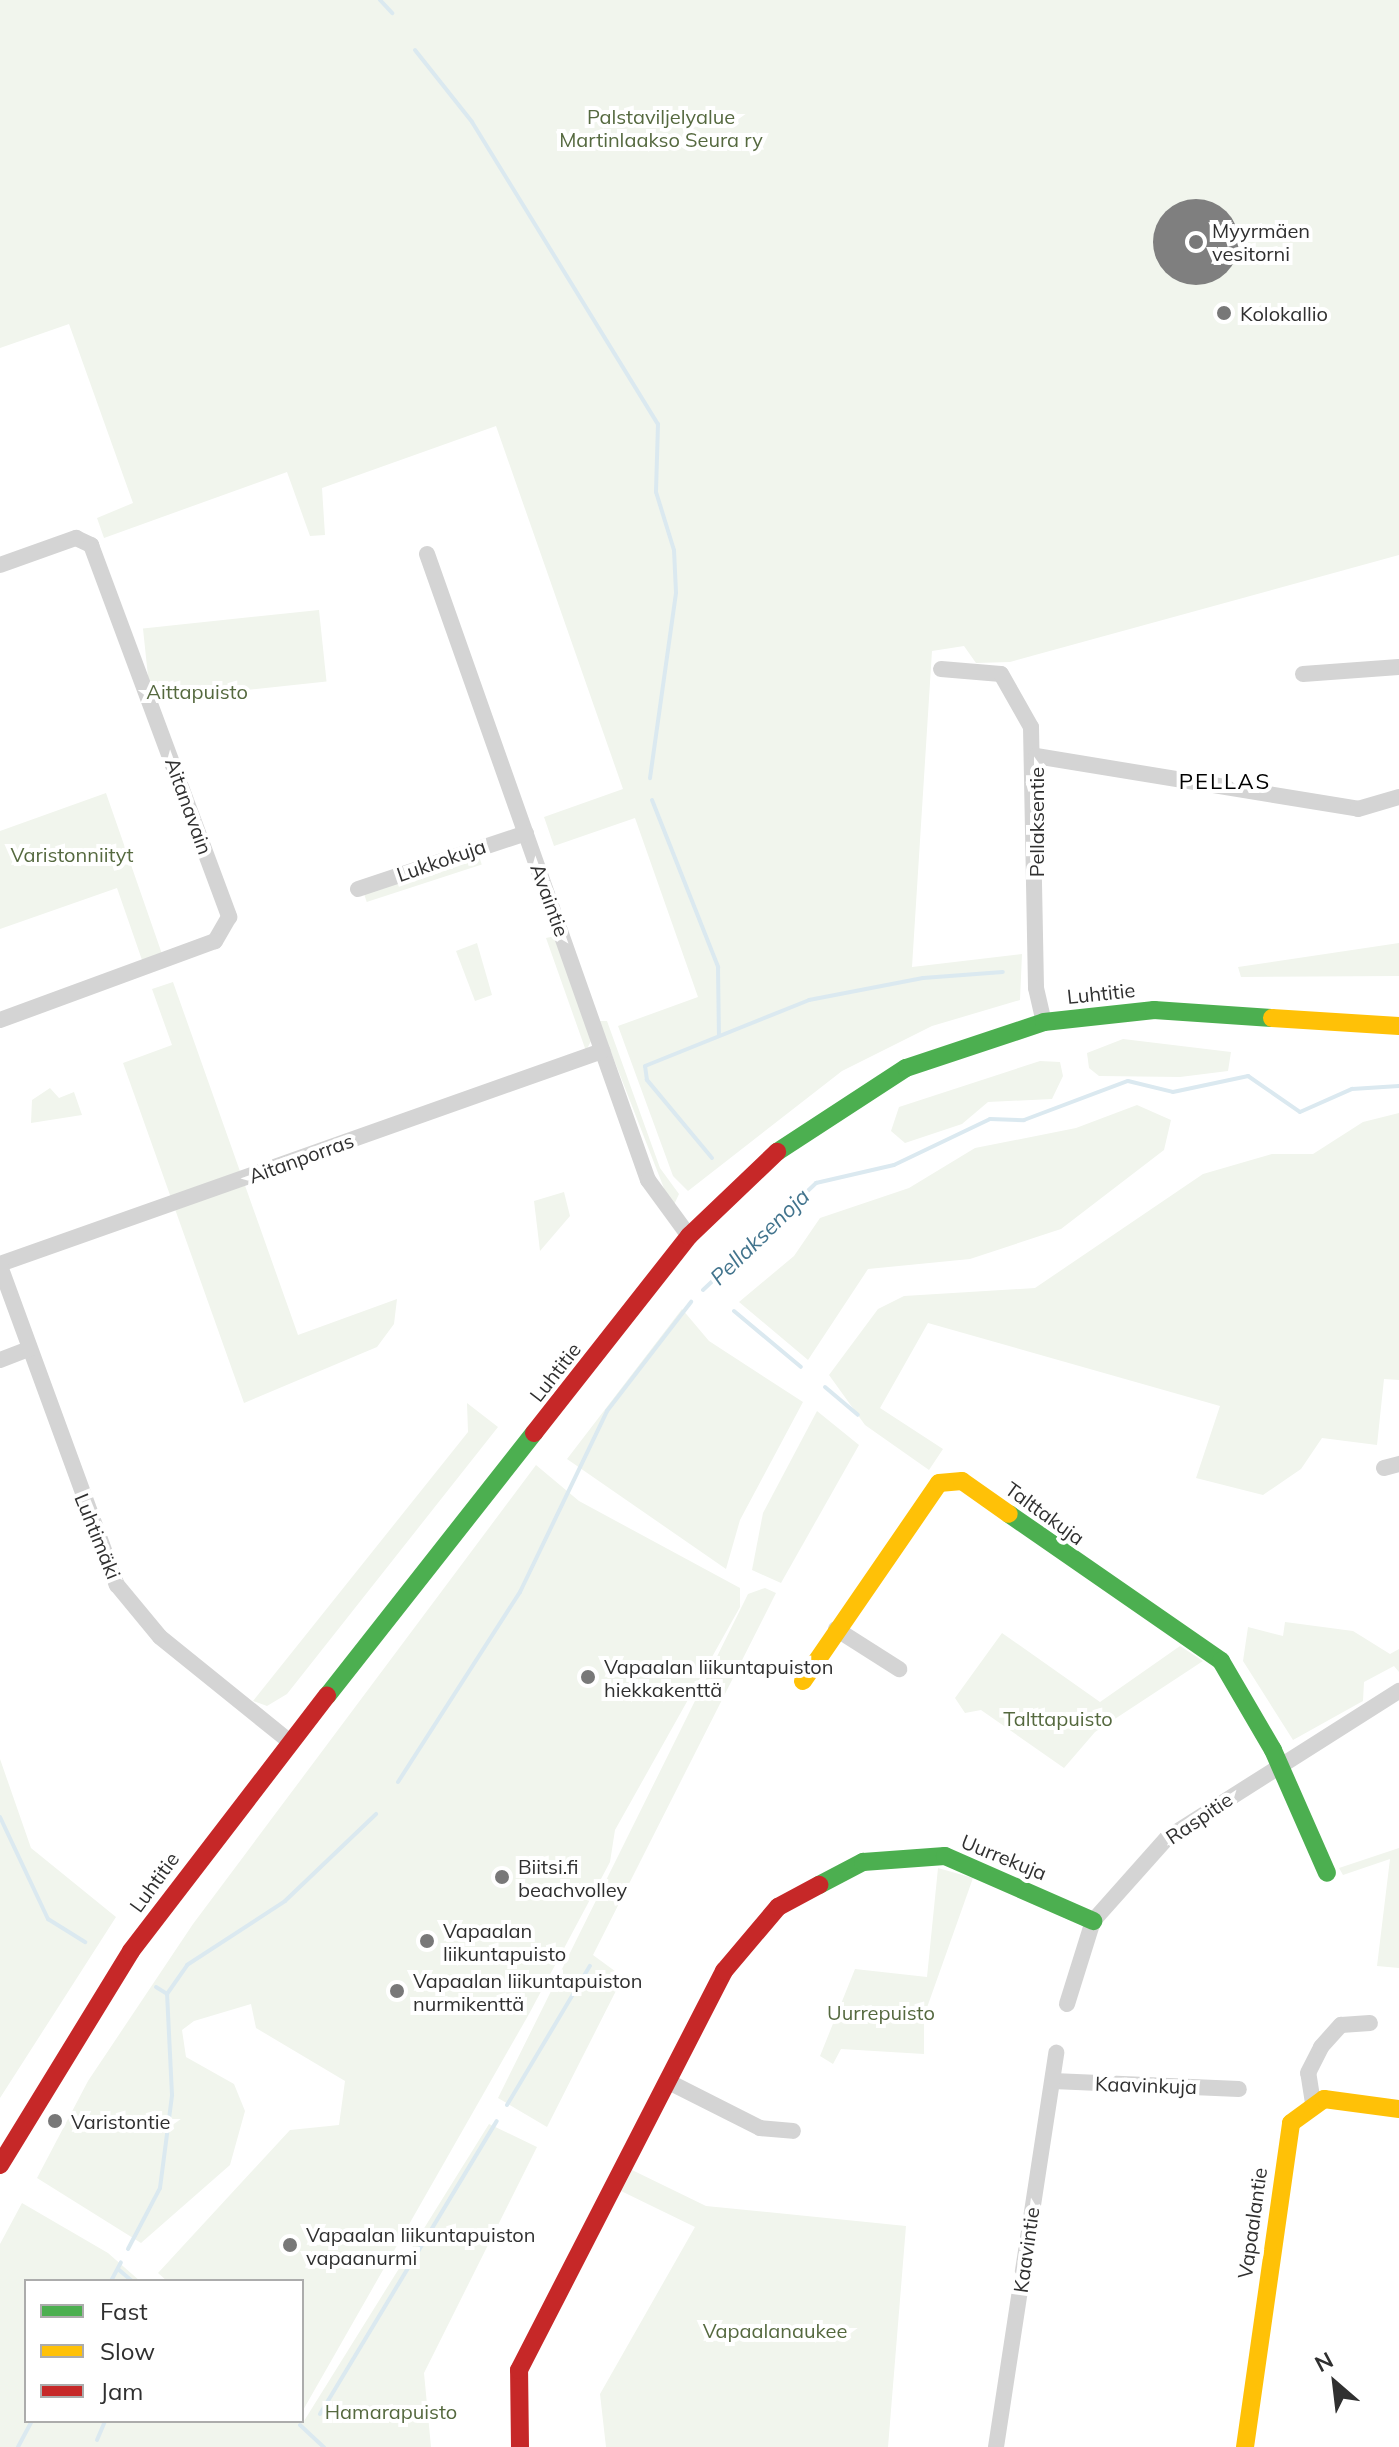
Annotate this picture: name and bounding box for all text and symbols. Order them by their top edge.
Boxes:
park label: Palstaviljelyalue Martinlaakso Seura ry [559,105,763,152]
place label: Myyrmäen vesitorni [1212,218,1310,265]
marker: Myyrmäen vesitorni [1187,233,1205,251]
place label: Kolokallio [1240,301,1328,325]
marker: Kolokallio [1215,304,1233,322]
park label: Aittapuisto [146,679,248,703]
street label: Aitanavain [160,754,218,858]
street label: Pellaksentie [1024,767,1048,877]
district label: PELLAS [1179,769,1271,795]
street label: Lukkokuja [393,834,489,886]
park label: Varistonniityt [11,842,133,866]
street label: Avaintie [526,860,574,940]
street label: Luhtitie [1066,977,1136,1009]
street label: Aitanporras [245,1128,357,1188]
water label: Pellaksenoja [705,1183,815,1291]
street label: Luhtitie [525,1338,585,1406]
street label: Talttakuja [1001,1476,1089,1550]
street label: Luhtimäki [70,1490,126,1582]
place label: Vapaalan liikuntapuiston hiekkakenttä [604,1654,834,1701]
marker: Vapaalan liikuntapuiston hiekkakenttä [579,1668,597,1686]
park label: Talttapuisto [1003,1706,1113,1730]
street label: Raspitie [1161,1787,1237,1849]
street label: Uurrekuja [958,1829,1050,1885]
street label: Luhtitie [124,1847,184,1917]
place label: Biitsi.fi beachvolley [518,1854,627,1901]
marker: Biitsi.fi beachvolley [493,1868,511,1886]
place label: Vapaalan liikuntapuisto [443,1918,566,1965]
marker: Vapaalan liikuntapuisto [418,1932,436,1950]
place label: Vapaalan liikuntapuiston nurmikenttä [413,1968,643,2015]
marker: Vapaalan liikuntapuiston nurmikenttä [388,1982,406,2000]
park label: Uurrepuisto [827,2000,935,2024]
street label: Kaavinkuja [1094,2071,1198,2099]
place label: Varistontie [71,2109,170,2133]
marker: Varistontie [46,2112,64,2130]
street label: Vapaalantie [1232,2166,1272,2280]
street label: Kaavintie [1008,2206,1044,2294]
place label: Vapaalan liikuntapuiston vapaanurmi [306,2222,536,2269]
marker: Vapaalan liikuntapuiston vapaanurmi [281,2236,299,2254]
legend [24,2279,304,2423]
text: Fast [100,2296,148,2326]
park label: Vapaalanaukee [703,2318,847,2342]
text: Slow [100,2336,155,2366]
north arrow [1295,2343,1375,2423]
text: N [1310,2346,1338,2378]
text: Jam [100,2376,143,2406]
park label: Hamarapuisto [325,2399,457,2423]

